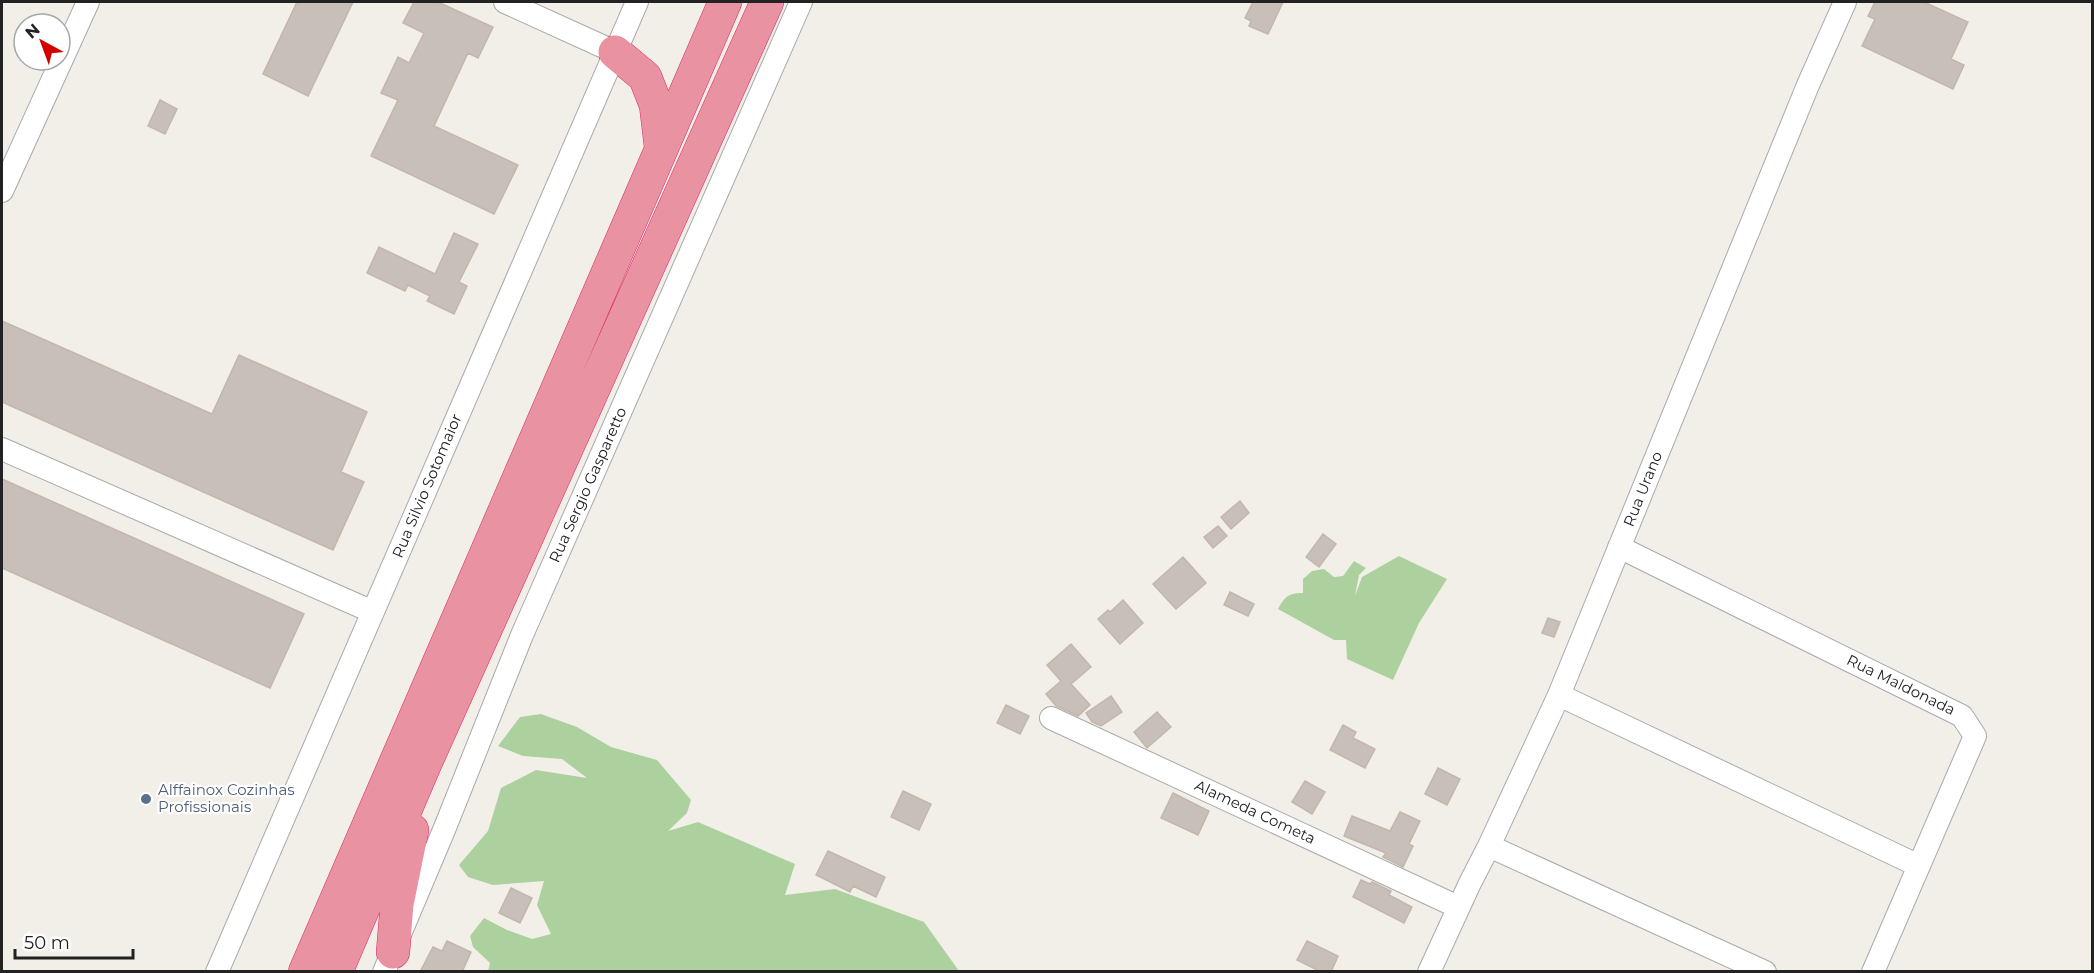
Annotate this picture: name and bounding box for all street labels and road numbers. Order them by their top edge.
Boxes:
street label: Rua Sergio Gasparetto [545,404,630,565]
street label: Rua Silvio Sotomaior [388,411,465,561]
street label: Rua Urano [1619,448,1666,529]
street label: Rua Maldonada [1844,650,1959,719]
street label: Alameda Cometa [1192,775,1319,848]

